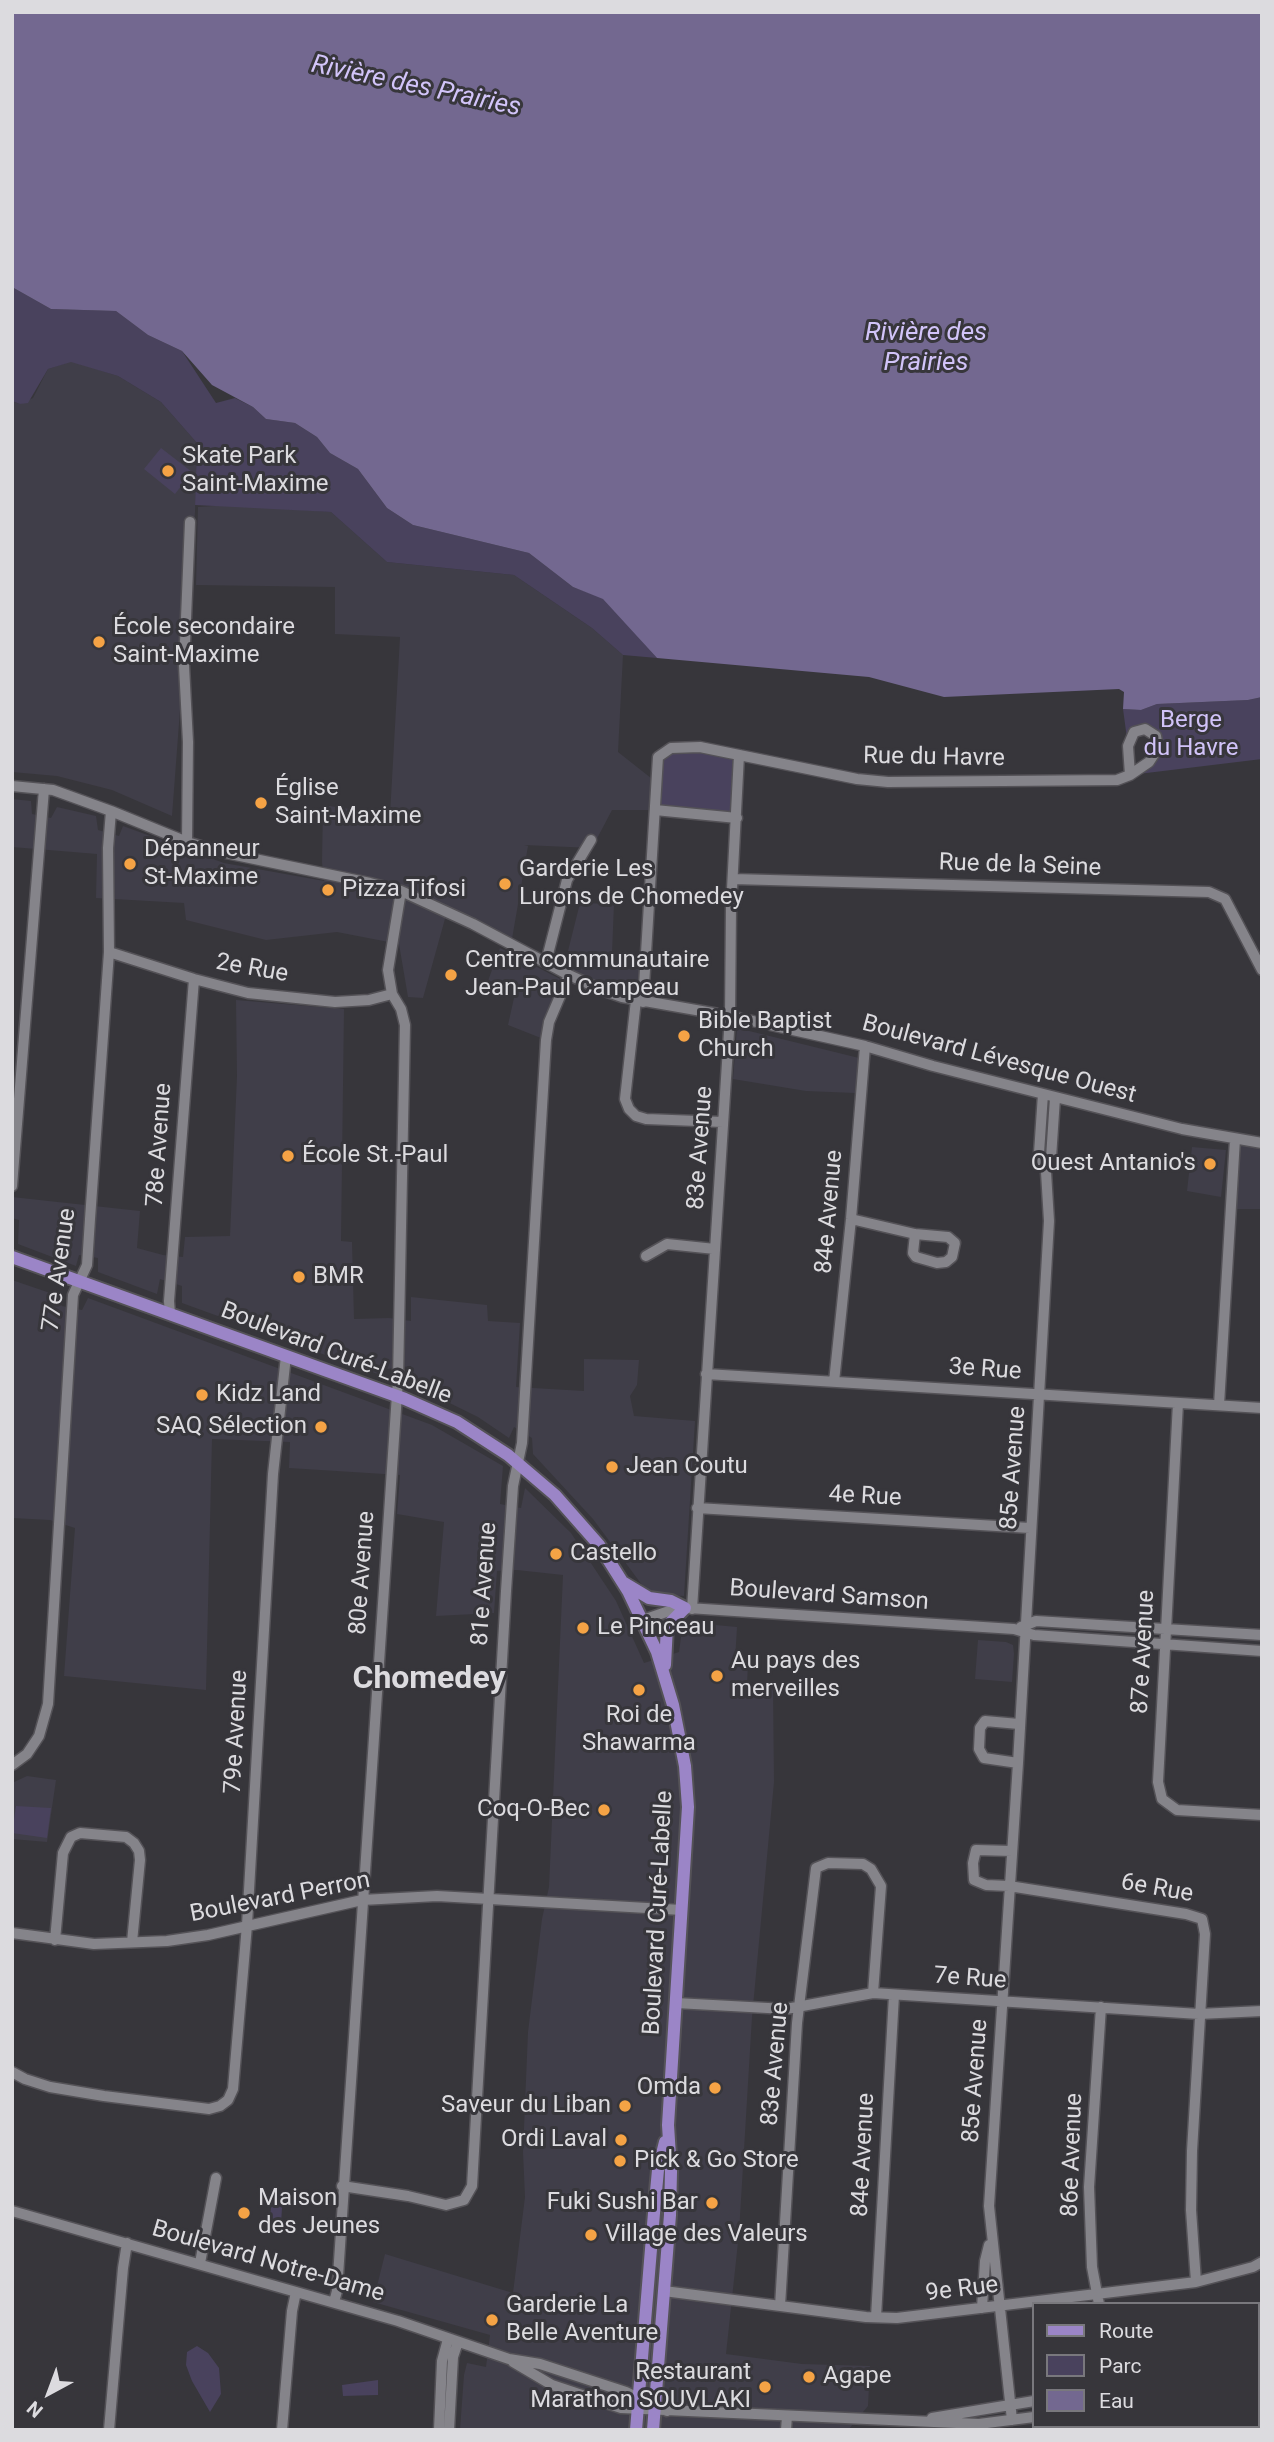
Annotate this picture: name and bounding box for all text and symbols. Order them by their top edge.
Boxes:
water label: Rivière des Prairies [308,50,524,124]
water label: Rivière des Prairies [865,317,987,378]
place label: Skate Park Saint-Maxime [182,443,328,499]
marker: Skate Park Saint-Maxime [160,463,176,479]
place label: École secondaire Saint-Maxime [113,614,295,670]
marker: École secondaire Saint-Maxime [91,634,107,650]
park label: Berge du Havre [1144,707,1238,763]
street label: Rue du Havre [863,742,1005,774]
place label: Église Saint-Maxime [275,775,421,831]
marker: Église Saint-Maxime [253,795,269,811]
place label: Dépanneur St-Maxime [144,836,260,892]
street label: Rue de la Seine [938,849,1102,883]
marker: Dépanneur St-Maxime [122,856,138,872]
place label: Garderie Les Lurons de Chomedey [519,856,744,912]
place label: Pizza Tifosi [342,876,466,904]
marker: Garderie Les Lurons de Chomedey [497,876,513,892]
marker: Pizza Tifosi [320,882,336,898]
place label: Centre communautaire Jean-Paul Campeau [465,947,710,1003]
street label: 2e Rue [214,948,290,990]
marker: Centre communautaire Jean-Paul Campeau [443,967,459,983]
place label: Bible Baptist Church [698,1008,832,1064]
street label: Boulevard Lévesque Ouest [859,1010,1139,1110]
marker: Bible Baptist Church [676,1028,692,1044]
street label: 78e Avenue [141,1082,179,1208]
street label: 83e Avenue [682,1085,720,1211]
place label: École St.-Paul [302,1142,448,1170]
marker: École St.-Paul [280,1148,296,1164]
street label: 84e Avenue [810,1149,850,1275]
place label: Ouest Antanio's [1031,1150,1196,1178]
marker: Ouest Antanio's [1202,1156,1218,1172]
street label: 77e Avenue [37,1207,83,1333]
place label: BMR [313,1263,364,1291]
marker: BMR [291,1269,307,1285]
street label: Boulevard Curé-Labelle [217,1297,455,1411]
street label: 3e Rue [948,1353,1022,1387]
place label: Kidz Land [216,1381,321,1409]
marker: Kidz Land [194,1387,210,1403]
street label: 85e Avenue [995,1405,1033,1531]
place label: SAQ Sélection [156,1413,307,1441]
marker: SAQ Sélection [313,1419,329,1435]
place label: Jean Coutu [626,1453,748,1481]
marker: Jean Coutu [604,1459,620,1475]
street label: 4e Rue [828,1481,902,1513]
street label: 80e Avenue [344,1510,382,1636]
street label: 81e Avenue [466,1521,504,1647]
place label: Castello [570,1540,657,1568]
marker: Castello [548,1546,564,1562]
street label: Boulevard Samson [728,1575,930,1617]
street label: 87e Avenue [1126,1589,1162,1715]
place label: Le Pinceau [597,1614,714,1642]
marker: Le Pinceau [575,1620,591,1636]
place label: Au pays des merveilles [731,1648,860,1704]
district label: Chomedey [352,1661,506,1699]
marker: Au pays des merveilles [709,1668,725,1684]
street label: 79e Avenue [219,1669,255,1795]
marker: Roi de Shawarma [631,1682,647,1698]
place label: Roi de Shawarma [582,1702,696,1758]
street label: Boulevard Curé-Labelle [638,1790,680,2036]
place label: Coq-O-Bec [477,1796,590,1824]
marker: Coq-O-Bec [596,1802,612,1818]
street label: Boulevard Perron [187,1866,373,1930]
street label: 6e Rue [1119,1868,1195,1910]
street label: 7e Rue [933,1962,1007,1996]
street label: 83e Avenue [756,2001,796,2127]
street label: 85e Avenue [957,2018,995,2144]
place label: Omda [637,2074,701,2102]
marker: Omda [707,2080,723,2096]
place label: Saveur du Liban [441,2092,611,2120]
street label: 84e Avenue [846,2092,882,2218]
street label: 86e Avenue [1056,2092,1090,2218]
marker: Saveur du Liban [617,2098,633,2114]
place label: Ordi Laval [501,2126,607,2154]
marker: Ordi Laval [613,2132,629,2148]
place label: Pick & Go Store [634,2147,799,2175]
marker: Pick & Go Store [612,2153,628,2169]
place label: Maison des Jeunes [258,2185,380,2241]
place label: Fuki Sushi Bar [547,2189,698,2217]
marker: Fuki Sushi Bar [704,2195,720,2211]
marker: Maison des Jeunes [236,2205,252,2221]
street label: Boulevard Notre-Dame [148,2215,388,2309]
place label: Village des Valeurs [605,2221,808,2249]
marker: Village des Valeurs [583,2227,599,2243]
street label: 9e Rue [924,2271,1000,2309]
place label: Garderie La Belle Aventure [506,2292,658,2348]
legend [1032,2302,1260,2428]
marker: Garderie La Belle Aventure [484,2312,500,2328]
text: Route [1099,2319,1154,2343]
text: Parc [1099,2354,1141,2378]
north arrow [14,2358,84,2428]
place label: Restaurant Marathon SOUVLAKI [530,2359,751,2415]
place label: Agape [823,2363,891,2391]
marker: Agape [801,2369,817,2385]
marker: Restaurant Marathon SOUVLAKI [757,2379,773,2395]
text: Eau [1099,2389,1134,2413]
text: N [22,2396,47,2422]

